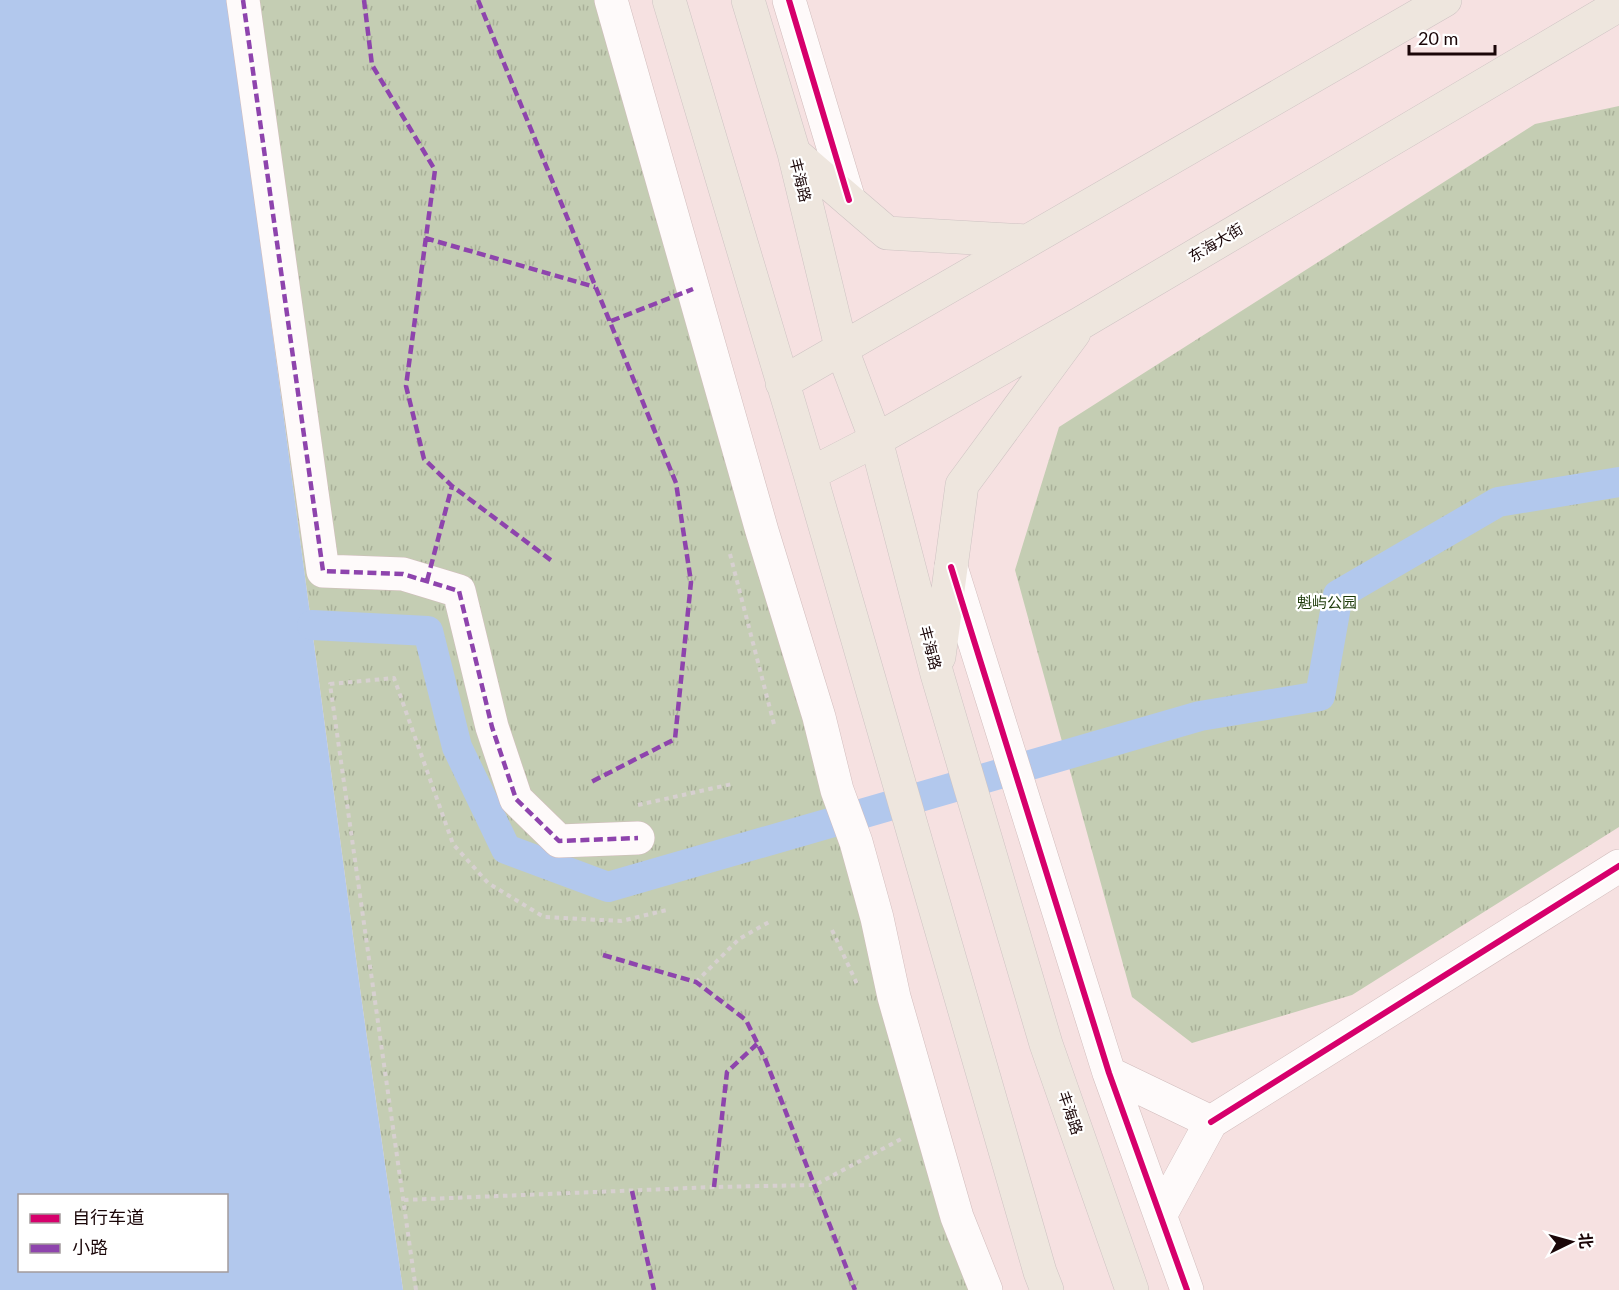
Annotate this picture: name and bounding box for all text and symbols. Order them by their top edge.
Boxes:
scale bar [1409,18,1494,56]
text: 20 m [1418,27,1458,49]
street label: 丰海路 [787,156,815,204]
street label: 东海大街 [1185,219,1246,265]
park label: 魁屿公园 [1297,593,1357,611]
street label: 丰海路 [916,624,945,672]
street label: 丰海路 [1055,1088,1087,1137]
legend [18,1194,228,1272]
text: 自行车道 [72,1206,144,1228]
north arrow [1541,1212,1601,1272]
text: 北 [1576,1232,1597,1249]
text: 小路 [72,1236,108,1258]

